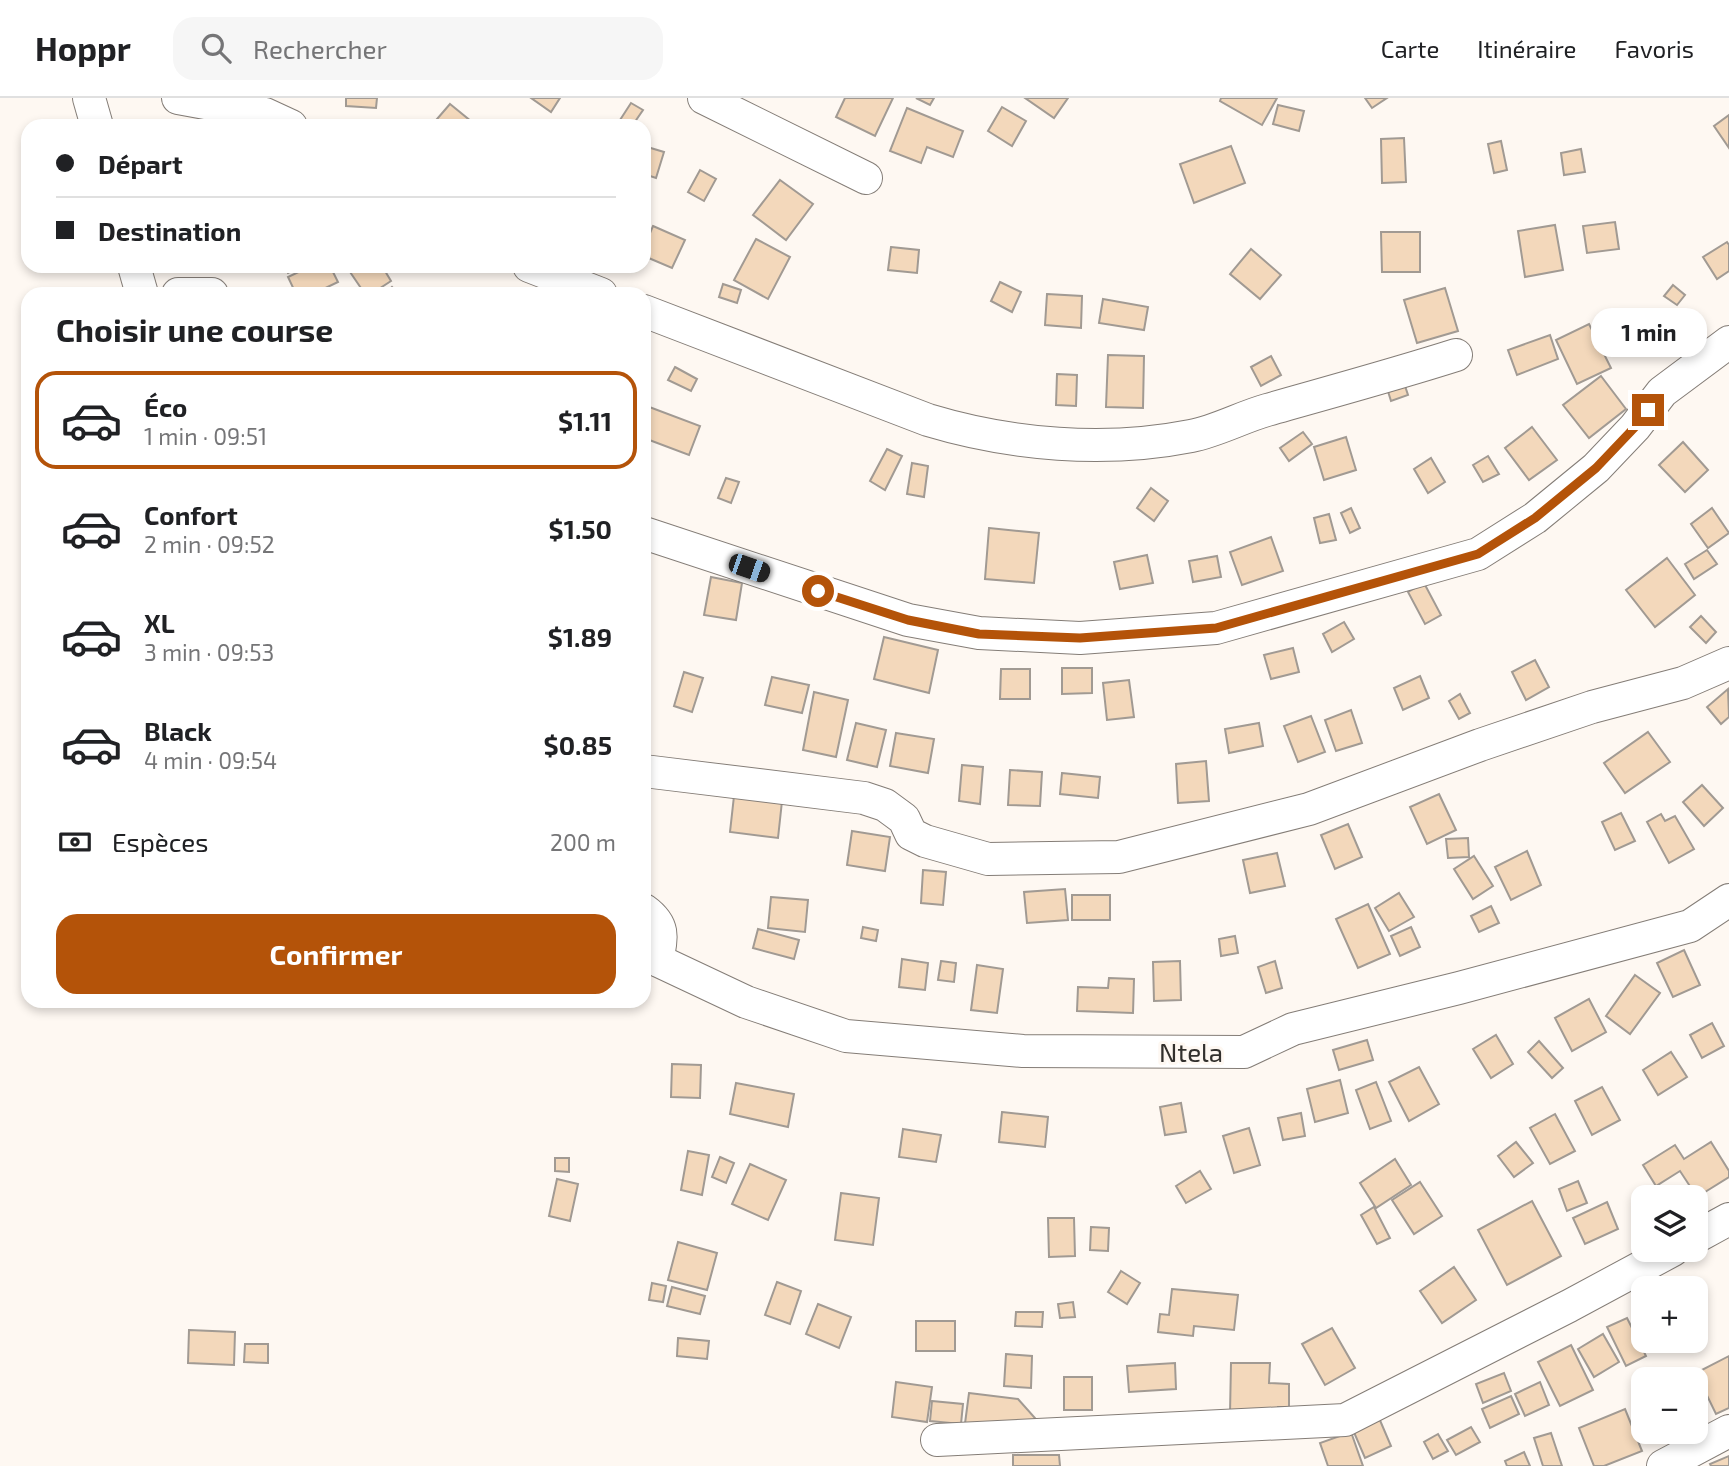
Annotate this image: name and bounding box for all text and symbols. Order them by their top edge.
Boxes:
search box [173,17,663,80]
text: Hoppr [35,28,131,68]
icon: search [197,29,235,67]
text: Rechercher [253,33,387,64]
text: Carte [1381,34,1439,63]
text: Itinéraire [1477,34,1576,63]
text: Favoris [1614,34,1694,63]
text: Départ [98,148,183,179]
text: Destination [98,215,241,246]
callout: 1 min [1590,308,1706,358]
text: Choisir une course [56,310,333,348]
text: 1 min [1621,318,1677,346]
icon: car [60,389,123,452]
text: Éco [144,391,187,422]
route end [1632,394,1664,426]
text: $1.11 [558,405,612,436]
text: 1 min · 09:51 [144,422,267,450]
icon: car [60,497,123,560]
text: Confort [144,499,238,530]
text: $1.50 [549,513,612,544]
text: 2 min · 09:52 [144,530,275,558]
car [726,551,773,585]
route start [802,575,834,607]
icon: car [60,605,123,668]
text: XL [144,607,175,638]
text: $1.89 [548,621,612,652]
text: 3 min · 09:53 [144,638,274,666]
icon: car [60,713,123,776]
text: Black [144,715,212,746]
text: $0.85 [544,729,612,760]
text: 4 min · 09:54 [144,746,277,774]
icon: cash [56,823,94,861]
text: Espèces [112,826,209,857]
text: 200 m [550,828,616,856]
button: Confirmer [56,914,616,994]
street label: Ntela [1159,1036,1223,1067]
map controls [1631,1185,1708,1444]
button: layers [1631,1185,1708,1262]
button: + [1631,1276,1708,1353]
button: − [1631,1367,1708,1444]

